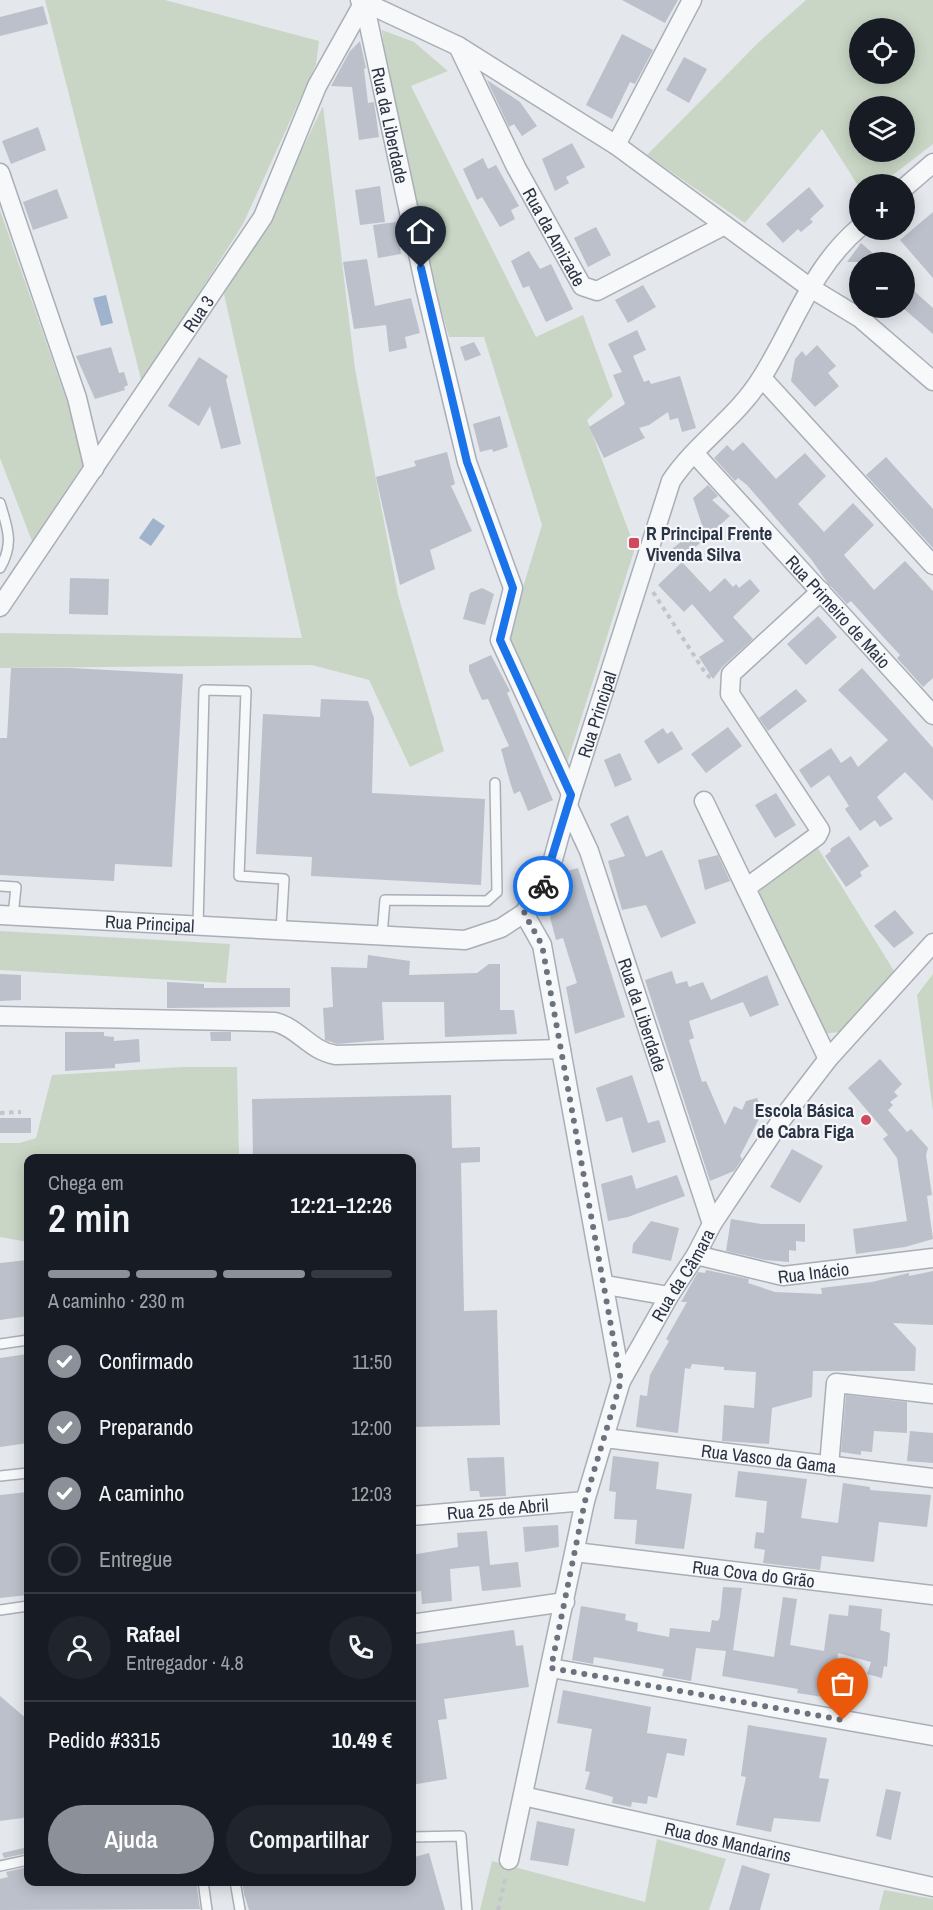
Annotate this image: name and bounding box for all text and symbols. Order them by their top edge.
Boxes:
map controls [849,18,915,318]
button: locate [849,18,915,84]
street label: Rua da Liberdade [366,65,415,186]
button: layers [849,96,915,162]
button: + [849,174,915,240]
street label: Rua da Amizade [517,183,592,291]
pin [395,206,446,268]
icon: home [404,215,437,248]
button: − [849,252,915,318]
street label: Rua 3 [177,290,219,337]
place label: R Principal Frente Vivenda Silva [646,521,772,567]
marker: R Principal Frente Vivenda Silva [627,536,641,550]
street label: Rua Primeiro de Maio [780,549,897,674]
street label: Rua Principal [571,668,622,761]
courier [513,856,573,916]
icon: bike [527,870,560,903]
street label: Rua Principal [104,908,195,938]
street label: Rua da Liberdade [613,955,673,1075]
place label: Escola Básica de Cabra Figa [755,1098,855,1144]
marker: Escola Básica de Cabra Figa [859,1113,873,1127]
text: Chega em [48,1169,124,1196]
text: 12:21–12:26 [290,1190,392,1220]
text: 2 min [48,1192,130,1244]
street label: Rua da Câmara [645,1224,720,1326]
street label: Rua Inácio [776,1256,850,1289]
text: A caminho · 230 m [48,1287,185,1314]
icon: check [48,1345,81,1378]
text: Confirmado [99,1346,193,1376]
text: 11:50 [352,1348,392,1375]
icon: check [48,1411,81,1444]
text: Preparando [99,1412,193,1442]
text: 12:00 [351,1414,392,1441]
street label: Rua Vasco da Gama [700,1437,838,1479]
icon: check [48,1477,81,1510]
text: A caminho [99,1478,184,1508]
text: 12:03 [351,1480,392,1507]
street label: Rua 25 de Abril [446,1492,550,1525]
text: Entregue [99,1544,172,1574]
street label: Rua Cova do Grão [691,1554,816,1593]
button: person [48,1616,111,1679]
button: phone [329,1616,392,1679]
text: Rafael [126,1619,180,1649]
text: Entregador · 4.8 [126,1649,244,1676]
pin [817,1658,868,1720]
icon: bag [826,1667,859,1700]
text: Pedido #3315 [48,1725,160,1755]
text: 10.49 € [332,1725,392,1755]
button: Ajuda [48,1805,214,1874]
button: Compartilhar [226,1805,392,1874]
street label: Rua dos Mandarins [662,1815,794,1868]

